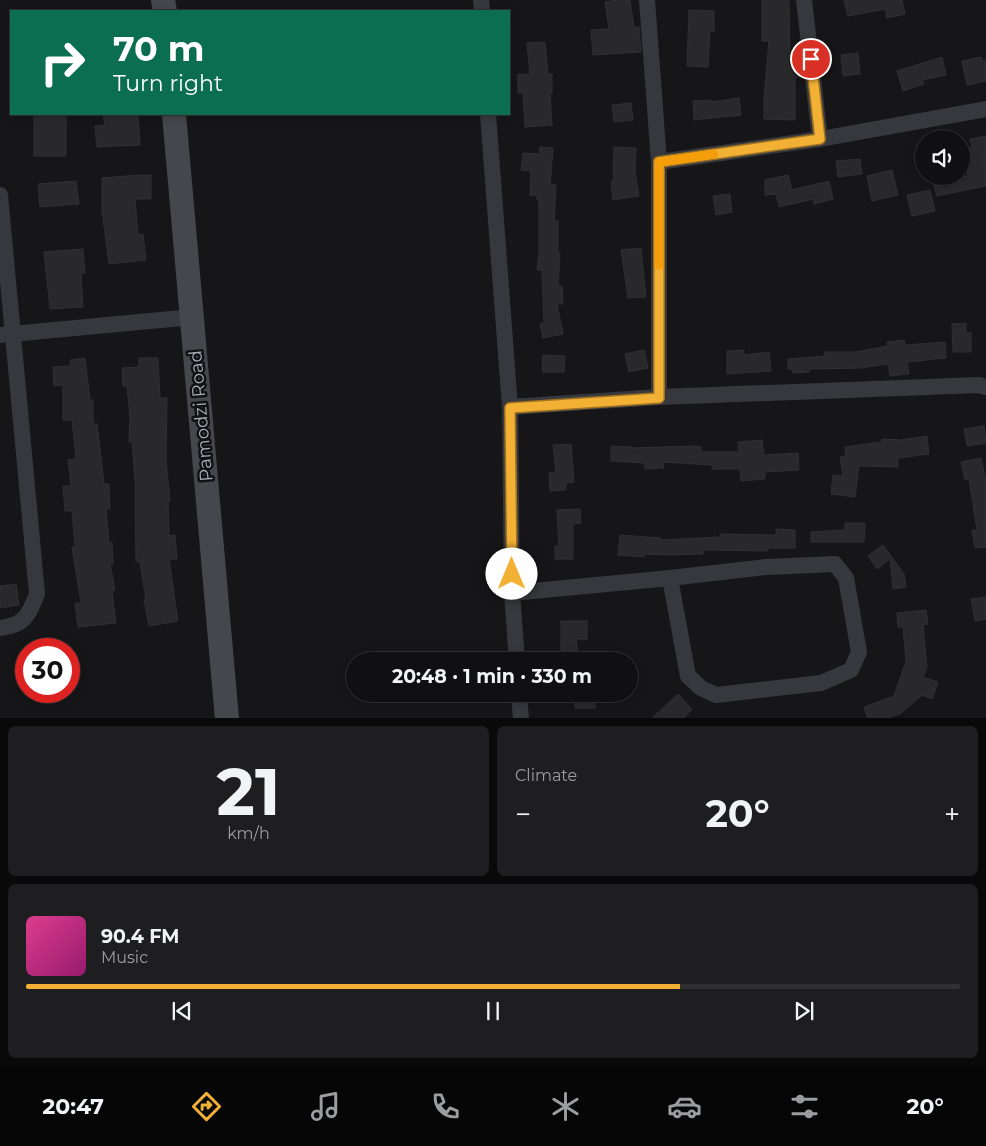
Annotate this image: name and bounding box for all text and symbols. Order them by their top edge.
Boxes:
text: 70 m [113,27,204,70]
icon: right [30,30,95,95]
pin [790,38,832,80]
icon: arrive [797,45,825,73]
text: Turn right [113,70,223,97]
map controls [915,130,970,185]
button: sound [915,130,970,185]
street label: Pamodzi Road [184,349,218,483]
position arrow [485,547,537,599]
speed limit sign: 30 [15,638,80,703]
text: 20:48 · 1 min · 330 m [392,665,592,688]
text: 21 [217,752,280,831]
text: Climate [515,766,577,785]
text: 20° [705,790,770,837]
text: − [515,797,531,831]
text: + [944,797,960,831]
text: km/h [227,824,270,843]
text: 90.4 FM [101,925,179,948]
text: Music [101,948,148,967]
icon: previous [168,997,196,1025]
icon: pause [479,997,507,1025]
icon: next [790,997,818,1025]
icon: directions [189,1089,224,1124]
icon: music [308,1089,343,1124]
icon: phone [428,1089,463,1124]
icon: climate [548,1089,583,1124]
icon: car [667,1089,702,1124]
icon: filters [787,1089,822,1124]
text: 20:47 [42,1093,104,1120]
text: 20° [907,1093,944,1120]

